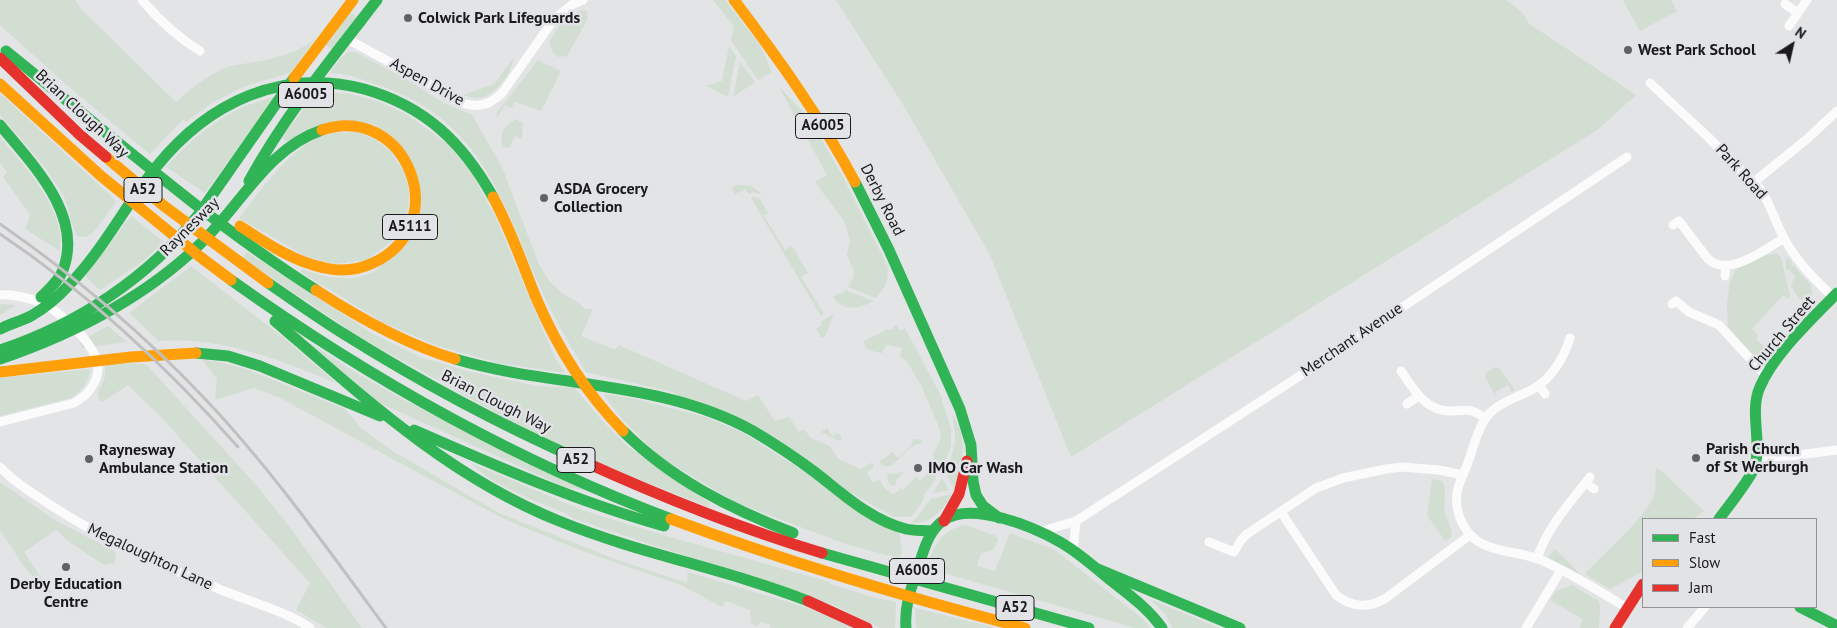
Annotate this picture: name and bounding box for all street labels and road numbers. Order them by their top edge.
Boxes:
street label: Aspen Drive [387,54,467,110]
street label: Brian Clough Way [31,66,133,162]
road number: A6005 [278,82,334,108]
road number: A6005 [796,114,850,138]
street label: Park Road [1711,140,1771,204]
street label: Derby Road [856,161,908,239]
road number: A52 [124,178,162,202]
street label: Raynesway [157,194,223,260]
road number: A5111 [382,214,438,240]
street label: Church Street [1745,292,1819,376]
street label: Merchant Avenue [1297,299,1407,381]
street label: Brian Clough Way [438,366,554,438]
road number: A52 [557,448,595,472]
street label: Megaloughton Lane [84,520,216,594]
road number: A6005 [890,558,944,584]
road number: A52 [996,596,1034,620]

